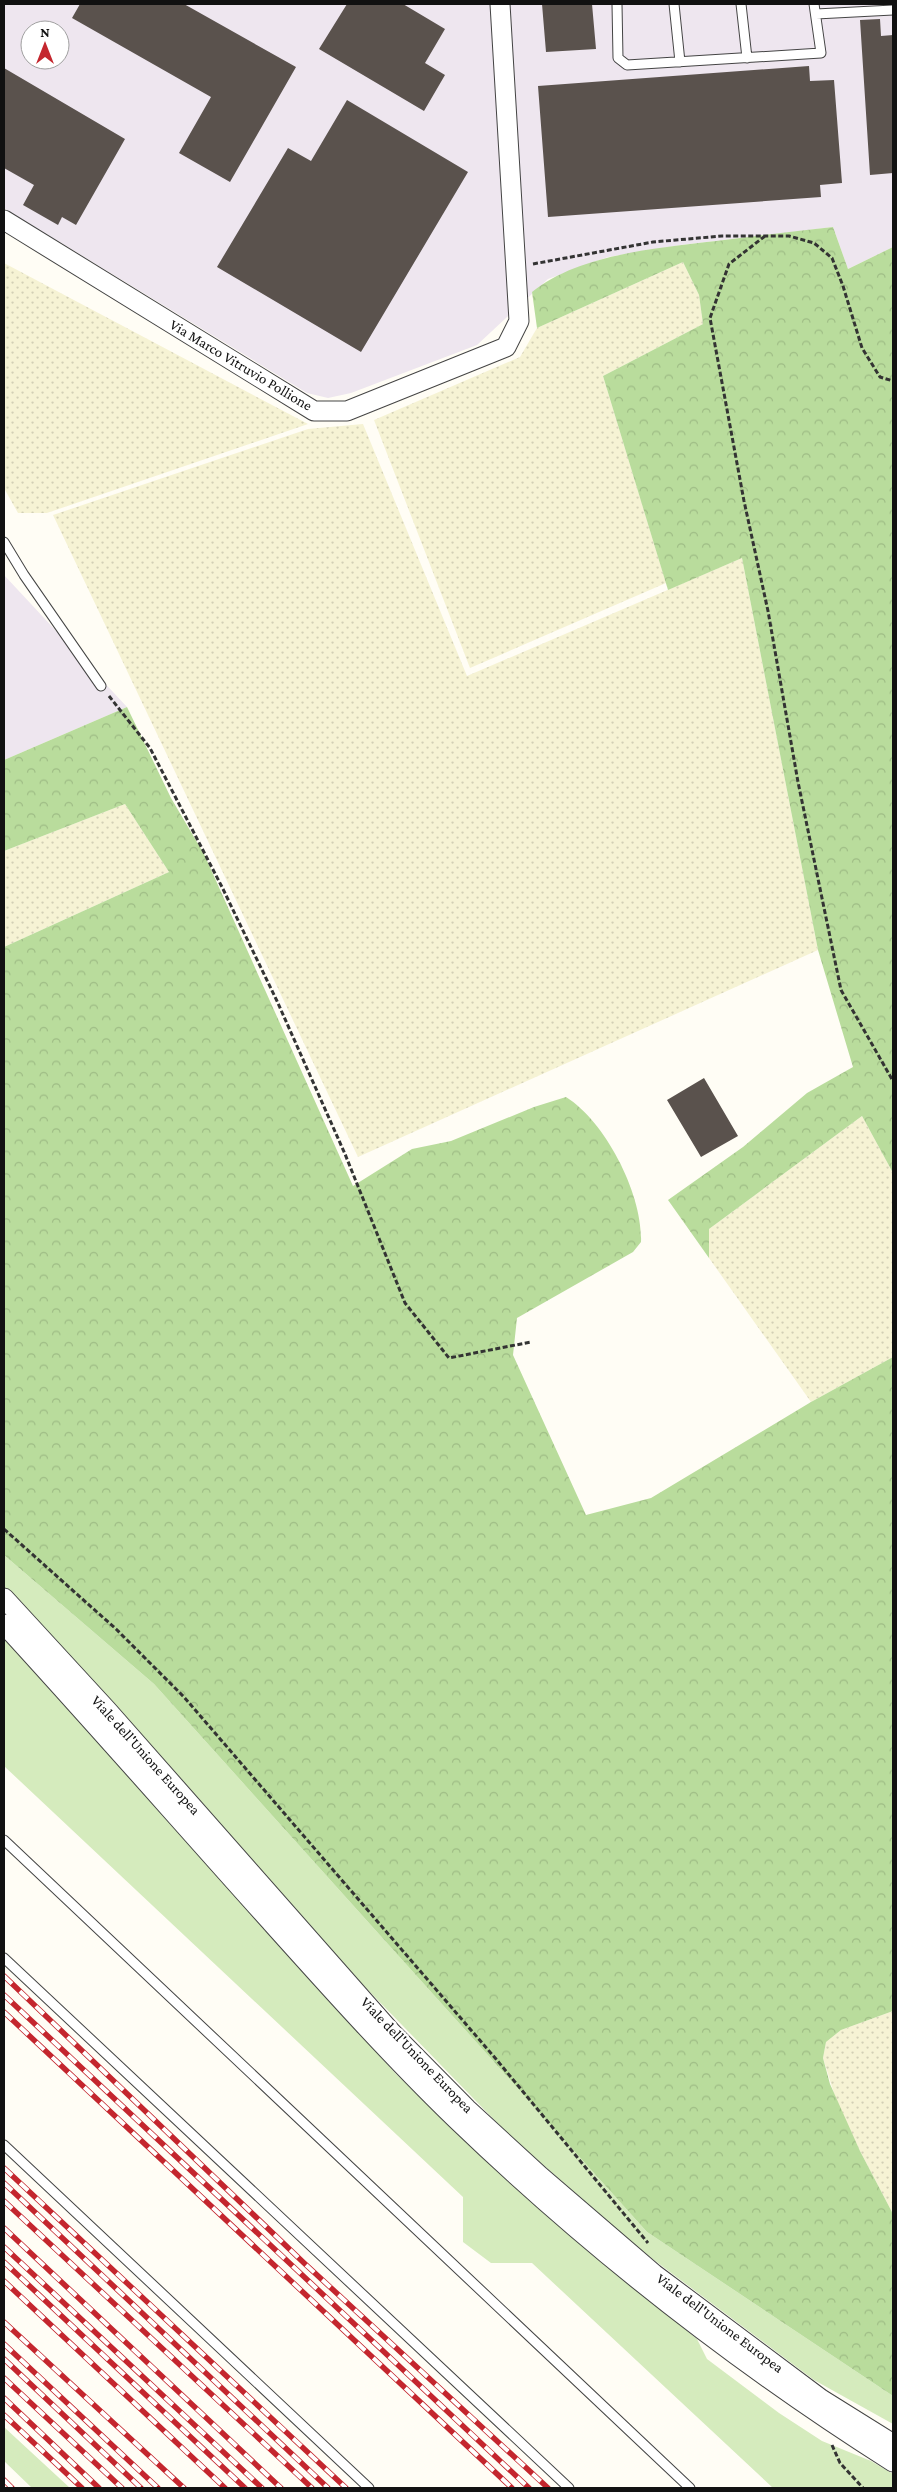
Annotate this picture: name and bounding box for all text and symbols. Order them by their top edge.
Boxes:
north arrow [20,20,70,70]
text: N [40,24,50,40]
street label: Via Marco Vitruvio Pollione [167,316,315,414]
street label: Viale dell'Unione Europea [88,1692,204,1819]
street label: Viale dell'Unione Europea [357,1994,477,2117]
street label: Viale dell'Unione Europea [653,2270,787,2377]

